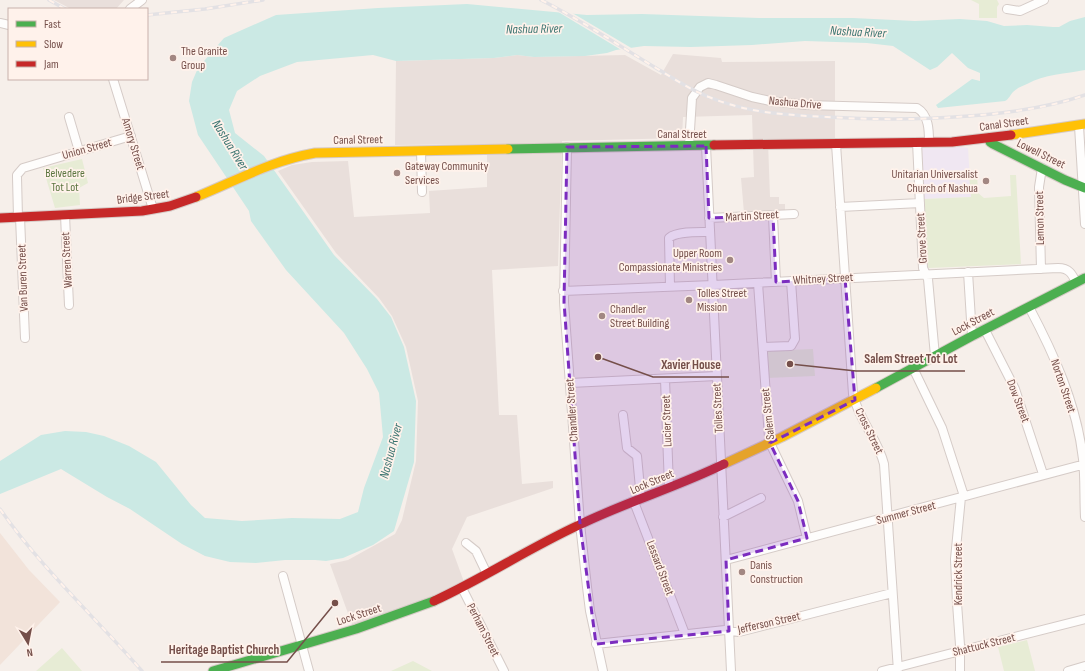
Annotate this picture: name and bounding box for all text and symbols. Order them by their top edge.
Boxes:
legend [8,8,148,80]
text: Fast [44,17,61,32]
water label: Nashua River [506,20,564,37]
water label: Nashua River [830,23,888,42]
text: Slow [44,37,63,52]
place label: The Granite Group [181,44,227,73]
marker: The Granite Group [168,53,178,63]
text: Jam [43,57,59,72]
street label: Nashua Drive [768,93,822,113]
street label: Canal Street [978,113,1030,135]
street label: Amory Street [118,115,148,172]
water label: Nashua River [208,117,252,174]
street label: Canal Street [657,127,707,142]
street label: Canal Street [333,132,383,148]
street label: Union Street [61,135,114,163]
street label: Lowell Street [1014,136,1068,172]
place label: Gateway Community Services [405,159,489,188]
park label: Belvedere Tot Lot [45,166,85,195]
place label: Unitarian Universalist Church of Nashua [892,167,978,196]
marker: Gateway Community Services [392,168,402,178]
marker: Unitarian Universalist Church of Nashua [981,176,991,186]
street label: Bridge Street [116,186,170,208]
street label: Lemon Street [1032,190,1048,245]
street label: Martin Street [725,207,779,225]
street label: Grove Street [913,212,931,264]
street label: Warren Street [58,231,76,288]
street label: Van Buren Street [14,244,32,312]
place label: Upper Room Compassionate Ministries [619,246,722,275]
marker: Upper Room Compassionate Ministries [725,255,735,265]
street label: Whitney Street [792,270,854,288]
place label: Tolles Street Mission [697,286,747,315]
marker: Tolles Street Mission [684,295,694,305]
place label: Chandler Street Building [610,302,669,331]
street label: Lock Street [949,304,997,339]
marker: Chandler Street Building [597,311,607,321]
callout: Salem Street Tot Lot [856,346,965,371]
text: Salem Street Tot Lot [864,351,958,367]
callout: Xavier House [653,352,729,377]
text: Xavier House [660,357,721,373]
street label: Norton Street [1047,357,1079,415]
street label: Chandler Street [562,377,582,442]
street label: Dow Street [1003,377,1033,425]
street label: Tolles Street [709,382,727,433]
street label: Salem Street [758,387,778,441]
street label: Lucier Street [659,394,675,447]
street label: Cross Street [851,405,887,457]
water label: Nashua River [376,421,406,480]
street label: Lock Street [628,466,676,498]
street label: Summer Street [875,498,938,528]
street label: Lessard Street [643,538,677,598]
street label: Kendrick Street [951,542,966,605]
place label: Danis Construction [750,558,803,587]
marker: Danis Construction [737,567,747,577]
street label: Lock Street [335,601,383,629]
street label: Perham Street [463,601,503,660]
street label: Jefferson Street [735,608,802,638]
north arrow [8,623,48,663]
street label: Shattuck Street [951,630,1017,660]
callout: Heritage Baptist Church [161,637,287,662]
text: Heritage Baptist Church [169,642,279,658]
text: N [26,645,34,659]

